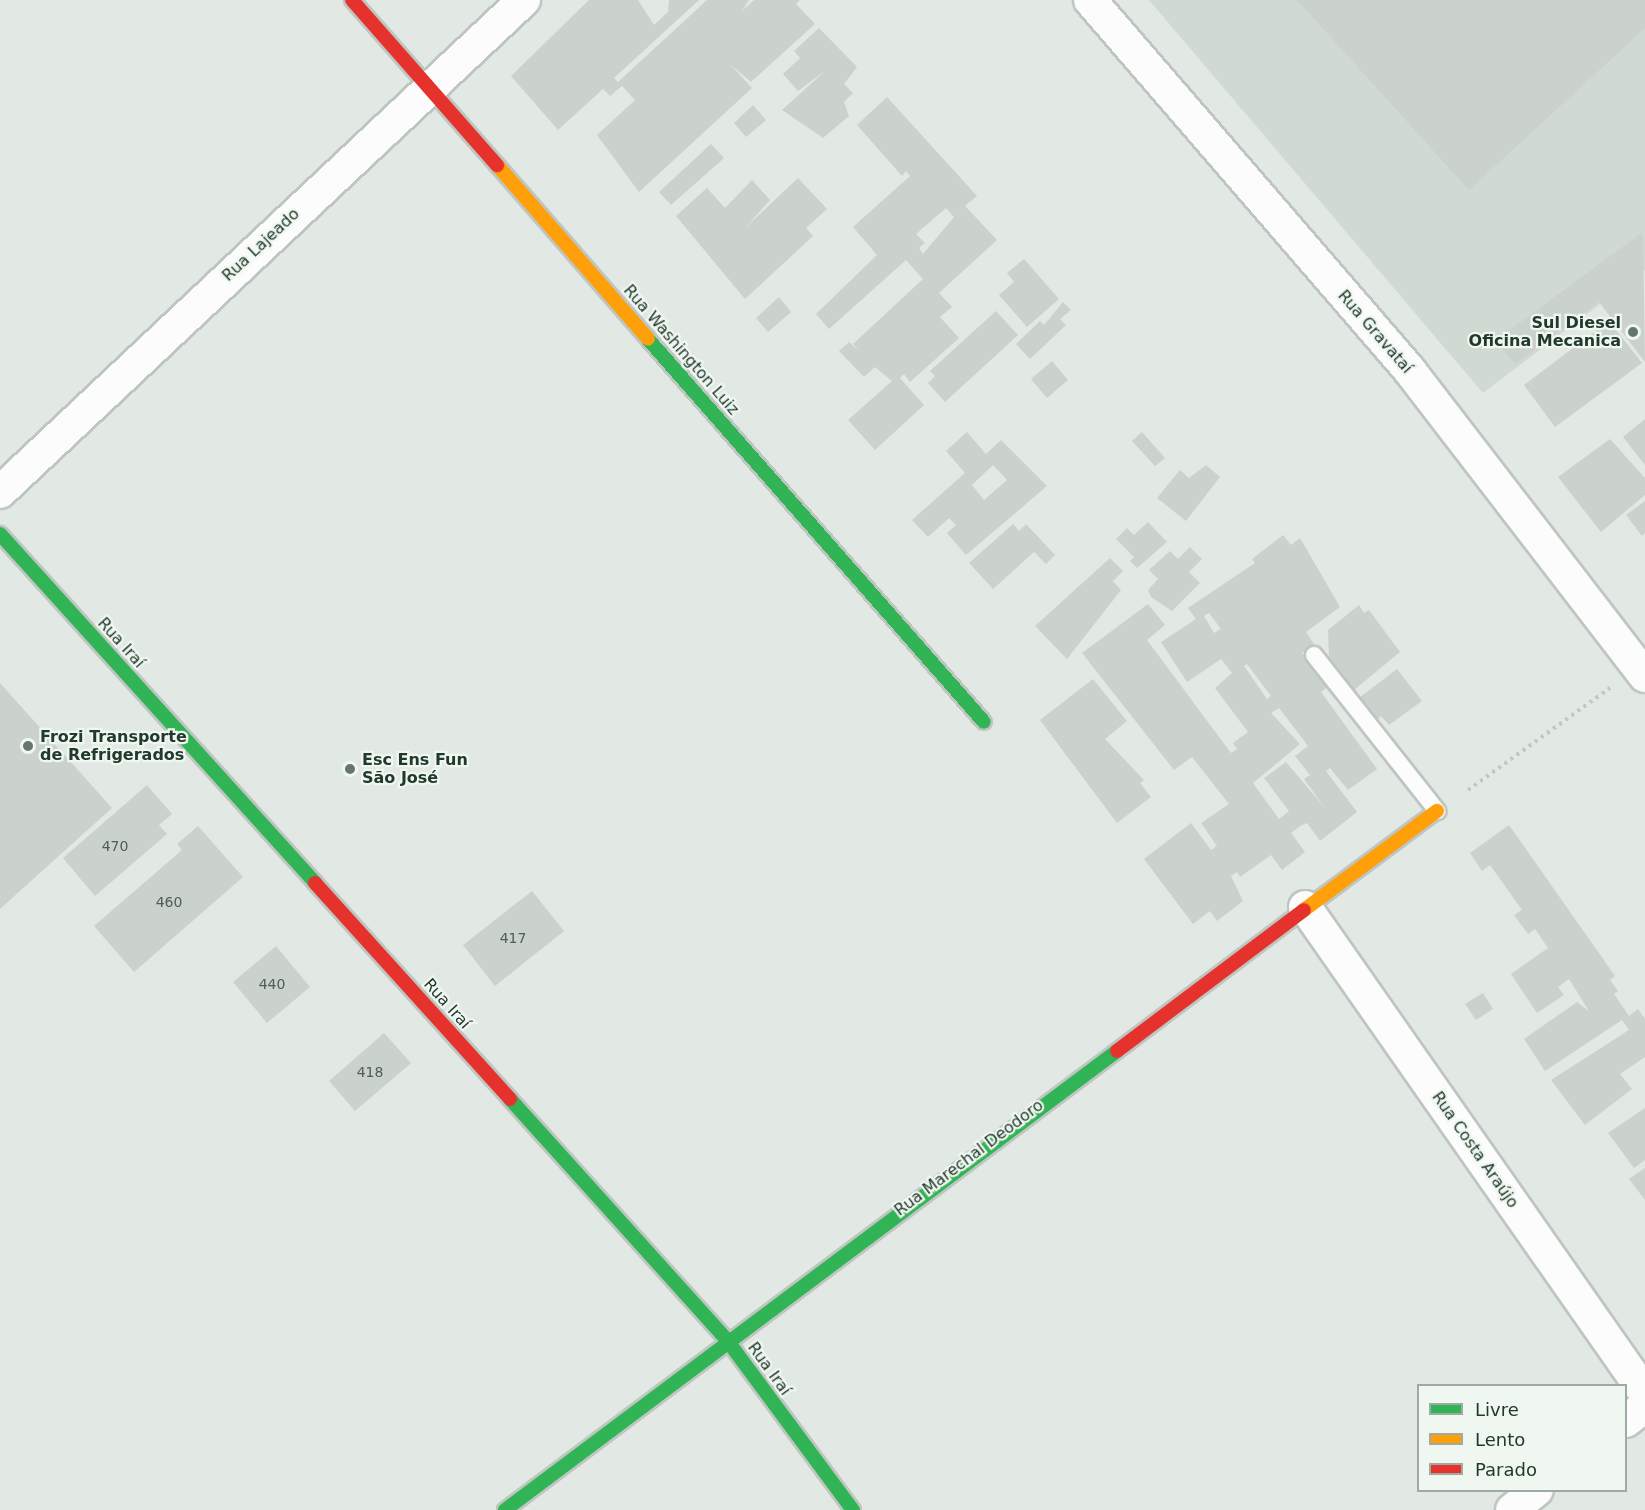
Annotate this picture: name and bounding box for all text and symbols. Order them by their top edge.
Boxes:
street label: Rua Lajeado [219,204,303,286]
street label: Rua Washington Luiz [619,281,743,419]
street label: Rua Gravataí [1334,286,1416,378]
place label: Sul Diesel Oficina Mecanica [1469,313,1621,351]
marker: Sul Diesel Oficina Mecanica [1626,325,1640,339]
street label: Rua Iraí [93,614,149,672]
place label: Frozi Transporte de Refrigerados [40,727,187,765]
marker: Frozi Transporte de Refrigerados [21,739,35,753]
place label: Esc Ens Fun São José [362,750,468,788]
marker: Esc Ens Fun São José [343,762,357,776]
house number: 470 [102,838,128,854]
house number: 460 [156,894,182,910]
house number: 417 [500,930,526,946]
street label: Rua Iraí [419,975,475,1033]
house number: 440 [259,976,285,992]
house number: 418 [357,1064,383,1080]
street label: Rua Costa Araújo [1428,1088,1522,1212]
street label: Rua Marechal Deodoro [891,1096,1047,1220]
street label: Rua Iraí [743,1339,795,1399]
legend [1417,1384,1627,1492]
text: Livre [1475,1399,1519,1420]
text: Lento [1475,1429,1525,1450]
text: Parado [1475,1459,1537,1480]

